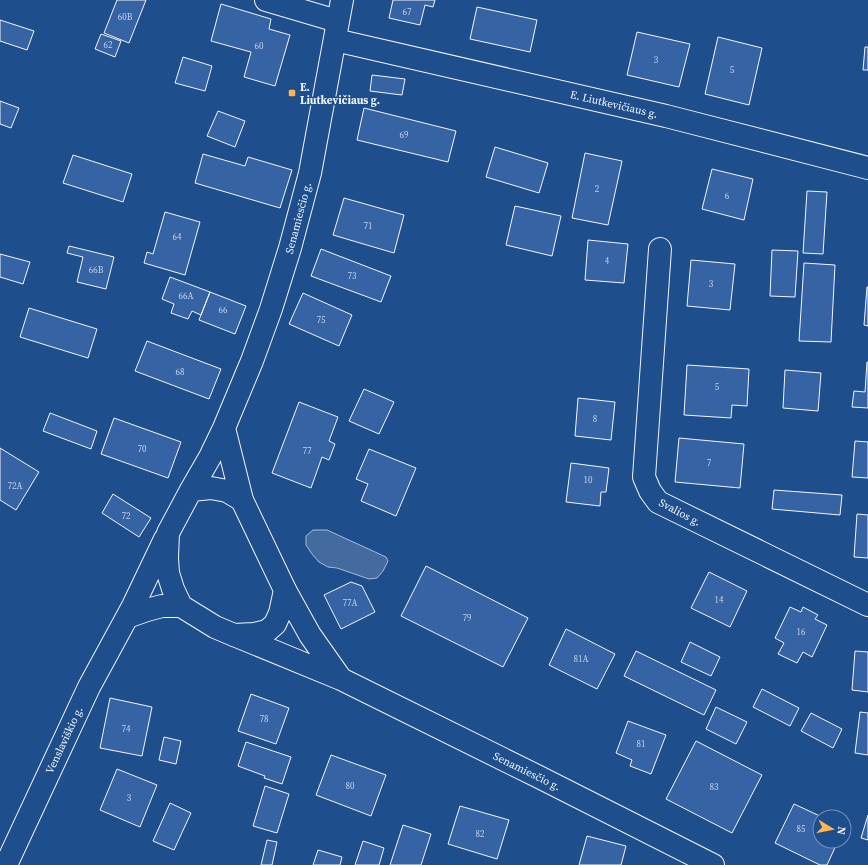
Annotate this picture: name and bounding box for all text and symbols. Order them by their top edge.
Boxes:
house number: 67 [402,6,412,18]
house number: 60B [118,11,133,23]
house number: 62 [103,39,113,51]
house number: 60 [254,40,264,52]
house number: 3 [654,54,659,66]
house number: 5 [730,64,735,76]
place label: E. Liutkevičiaus g. [300,80,380,108]
street label: E. Liutkevičiaus g. [569,87,659,122]
marker: E. Liutkevičiaus g. [287,88,297,98]
house number: 69 [399,129,409,141]
street label: Senamiesčio g. [282,181,315,255]
house number: 2 [595,183,600,195]
house number: 6 [725,190,730,202]
house number: 71 [363,220,373,232]
house number: 64 [172,231,182,243]
house number: 4 [605,255,610,267]
house number: 66B [89,264,104,276]
house number: 73 [347,270,357,282]
house number: 3 [709,278,714,290]
house number: 66A [179,290,194,302]
house number: 66 [218,304,228,316]
house number: 75 [316,314,326,326]
house number: 68 [175,366,185,378]
house number: 5 [715,381,720,393]
house number: 8 [593,413,598,425]
house number: 70 [137,443,147,455]
house number: 77 [302,445,312,457]
house number: 7 [707,457,712,469]
house number: 10 [583,474,593,486]
house number: 72A [8,480,23,492]
street label: Svalios g. [656,495,703,530]
house number: 72 [121,510,131,522]
house number: 14 [714,594,724,606]
house number: 77A [343,597,358,609]
house number: 79 [462,612,472,624]
house number: 16 [796,626,806,638]
house number: 81A [574,653,589,665]
street label: Venslaviškio g. [42,704,87,776]
house number: 78 [259,713,269,725]
house number: 74 [121,723,131,735]
house number: 81 [636,738,646,750]
street label: Senamiesčio g. [491,749,563,794]
house number: 80 [345,780,355,792]
house number: 83 [709,781,719,793]
house number: 3 [127,792,132,804]
north arrow [812,809,852,849]
house number: 85 [796,823,806,835]
text: N [833,825,849,836]
house number: 82 [475,828,485,840]

